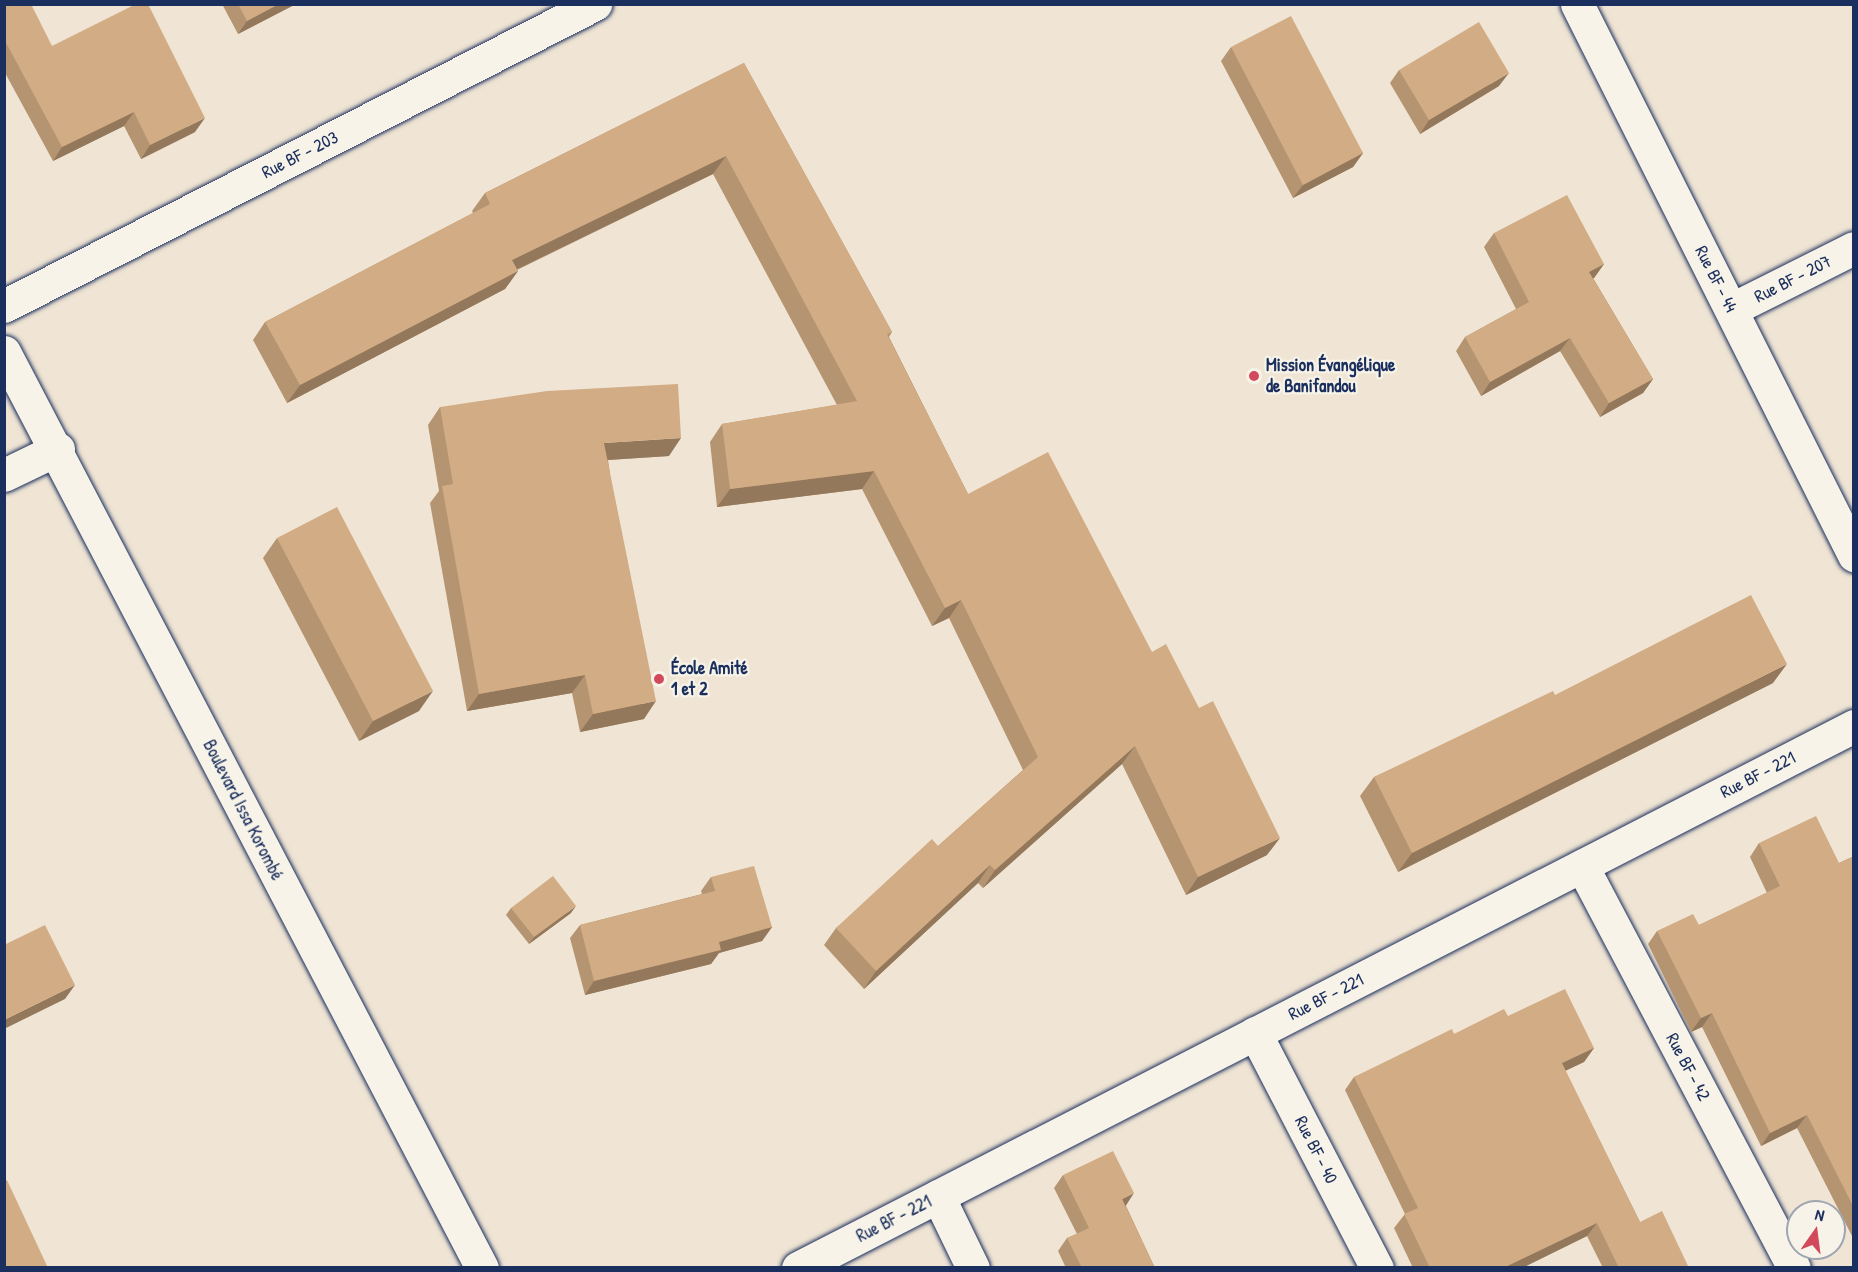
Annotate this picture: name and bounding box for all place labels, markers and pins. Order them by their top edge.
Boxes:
place label: Mission Évangélique de Banifandou [1266,355,1395,398]
marker: Mission Évangélique de Banifandou [1247,369,1261,383]
place label: École Amité 1 et 2 [671,658,748,700]
marker: École Amité 1 et 2 [652,672,666,686]

